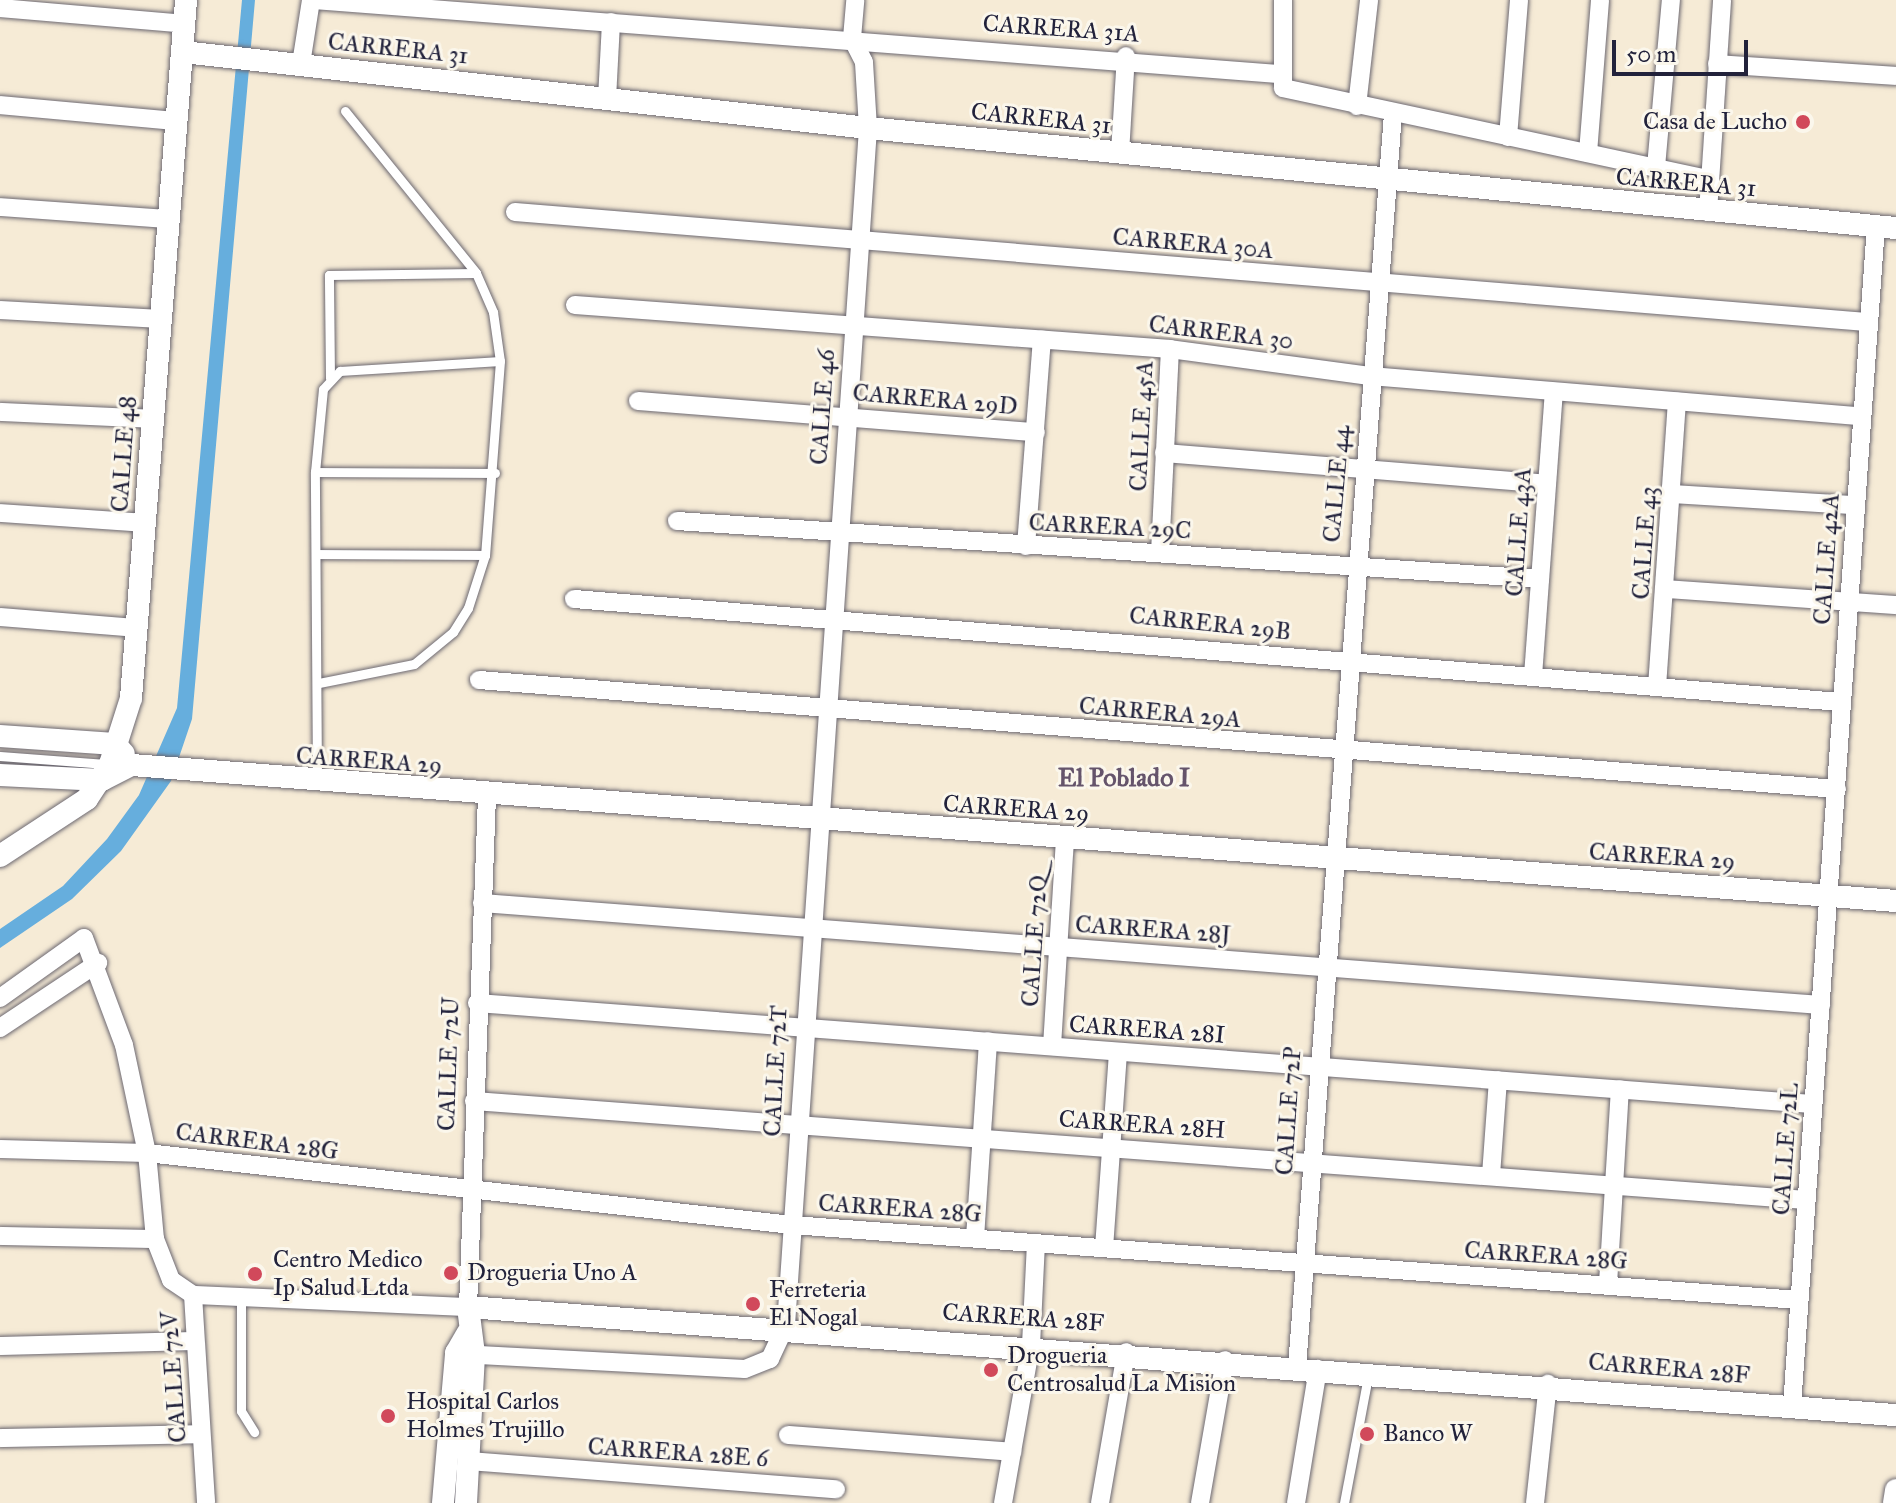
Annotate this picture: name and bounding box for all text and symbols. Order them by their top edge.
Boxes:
street label: CARRERA 31A [982,9,1140,49]
scale bar [1616,24,1752,74]
street label: CARRERA 31 [326,27,470,71]
text: 50 m [1626,39,1676,69]
street label: CARRERA 31 [969,97,1113,141]
place label: Casa de Lucho [1643,108,1787,136]
marker: Casa de Lucho [1794,113,1812,131]
street label: CARRERA 31 [1615,163,1757,203]
street label: CARRERA 30A [1111,223,1275,265]
street label: CARRERA 30 [1147,310,1295,356]
street label: CALLE 46 [805,348,841,466]
street label: CALLE 45A [1124,360,1160,492]
street label: CARRERA 29D [851,378,1019,422]
street label: CALLE 48 [106,395,142,513]
street label: CALLE 44 [1318,424,1356,544]
street label: CALLE 43A [1500,466,1538,598]
street label: CALLE 43 [1627,485,1663,601]
street label: CALLE 42A [1808,492,1846,626]
street label: CARRERA 29C [1028,508,1192,546]
street label: CARRERA 29B [1128,601,1292,647]
street label: CARRERA 29A [1078,692,1242,734]
street label: CARRERA 29 [295,742,443,780]
district label: El Poblado I [1058,762,1190,794]
street label: CARRERA 29 [942,790,1090,828]
street label: CARRERA 29 [1588,838,1736,876]
street label: CALLE 72Q [1016,874,1054,1008]
street label: CARRERA 28J [1074,910,1232,950]
street label: CALLE 72U [432,997,466,1131]
street label: CALLE 72T [758,1005,794,1137]
street label: CARRERA 28I [1068,1010,1226,1050]
street label: CALLE 72P [1270,1046,1308,1176]
street label: CALLE 72L [1767,1082,1805,1216]
street label: CARRERA 28H [1058,1105,1226,1145]
street label: CARRERA 28G [174,1118,340,1166]
street label: CARRERA 28G [817,1189,983,1229]
street label: CARRERA 28G [1463,1236,1629,1276]
place label: Centro Medico Ip Salud Ltda [273,1246,423,1302]
place label: Drogueria Uno A [467,1259,637,1287]
marker: Centro Medico Ip Salud Ltda [244,1263,266,1285]
marker: Drogueria Uno A [442,1264,460,1282]
place label: Ferreteria El Nogal [769,1276,866,1332]
marker: Ferreteria El Nogal [744,1295,762,1313]
street label: CARRERA 28F [941,1298,1105,1338]
street label: CALLE 72V [155,1310,193,1444]
place label: Drogueria Centrosalud La Mision [1007,1342,1236,1398]
street label: CARRERA 28F [1587,1348,1751,1390]
marker: Drogueria Centrosalud La Mision [982,1361,1000,1379]
place label: Hospital Carlos Holmes Trujillo [406,1388,565,1444]
marker: Hospital Carlos Holmes Trujillo [377,1405,399,1427]
place label: Banco W [1383,1420,1472,1448]
marker: Banco W [1358,1425,1376,1443]
street label: CARRERA 28E 6 [587,1432,769,1474]

